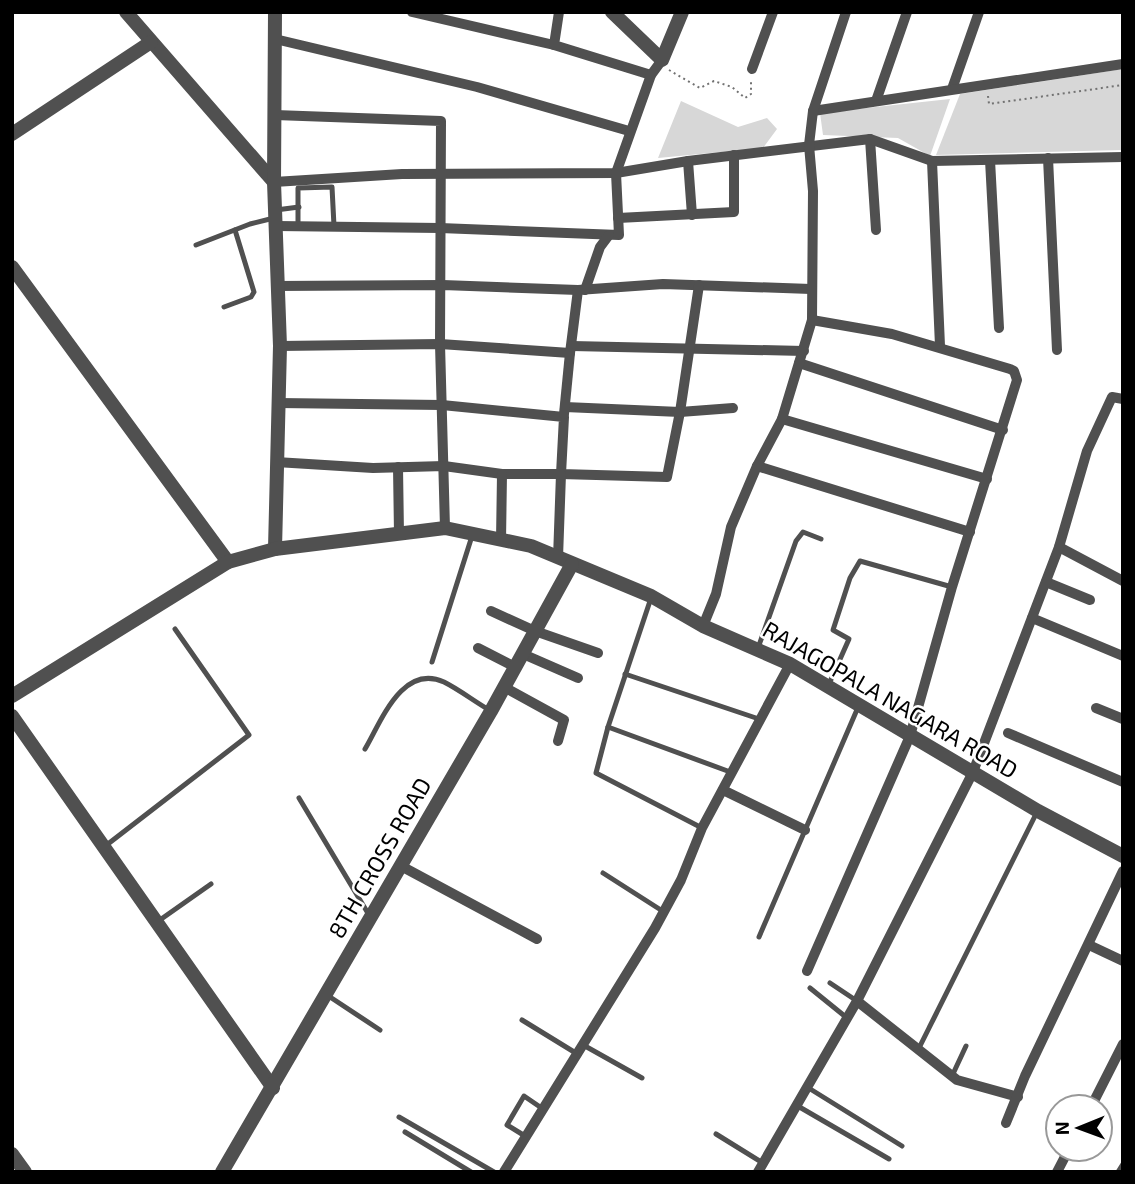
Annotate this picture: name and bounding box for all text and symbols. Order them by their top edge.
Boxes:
street label: RAJAGOPALA NAGARA ROAD [758,615,1023,784]
street label: 8TH CROSS ROAD [322,772,436,943]
north arrow [1044,1093,1114,1163]
text: N [1050,1121,1073,1135]

